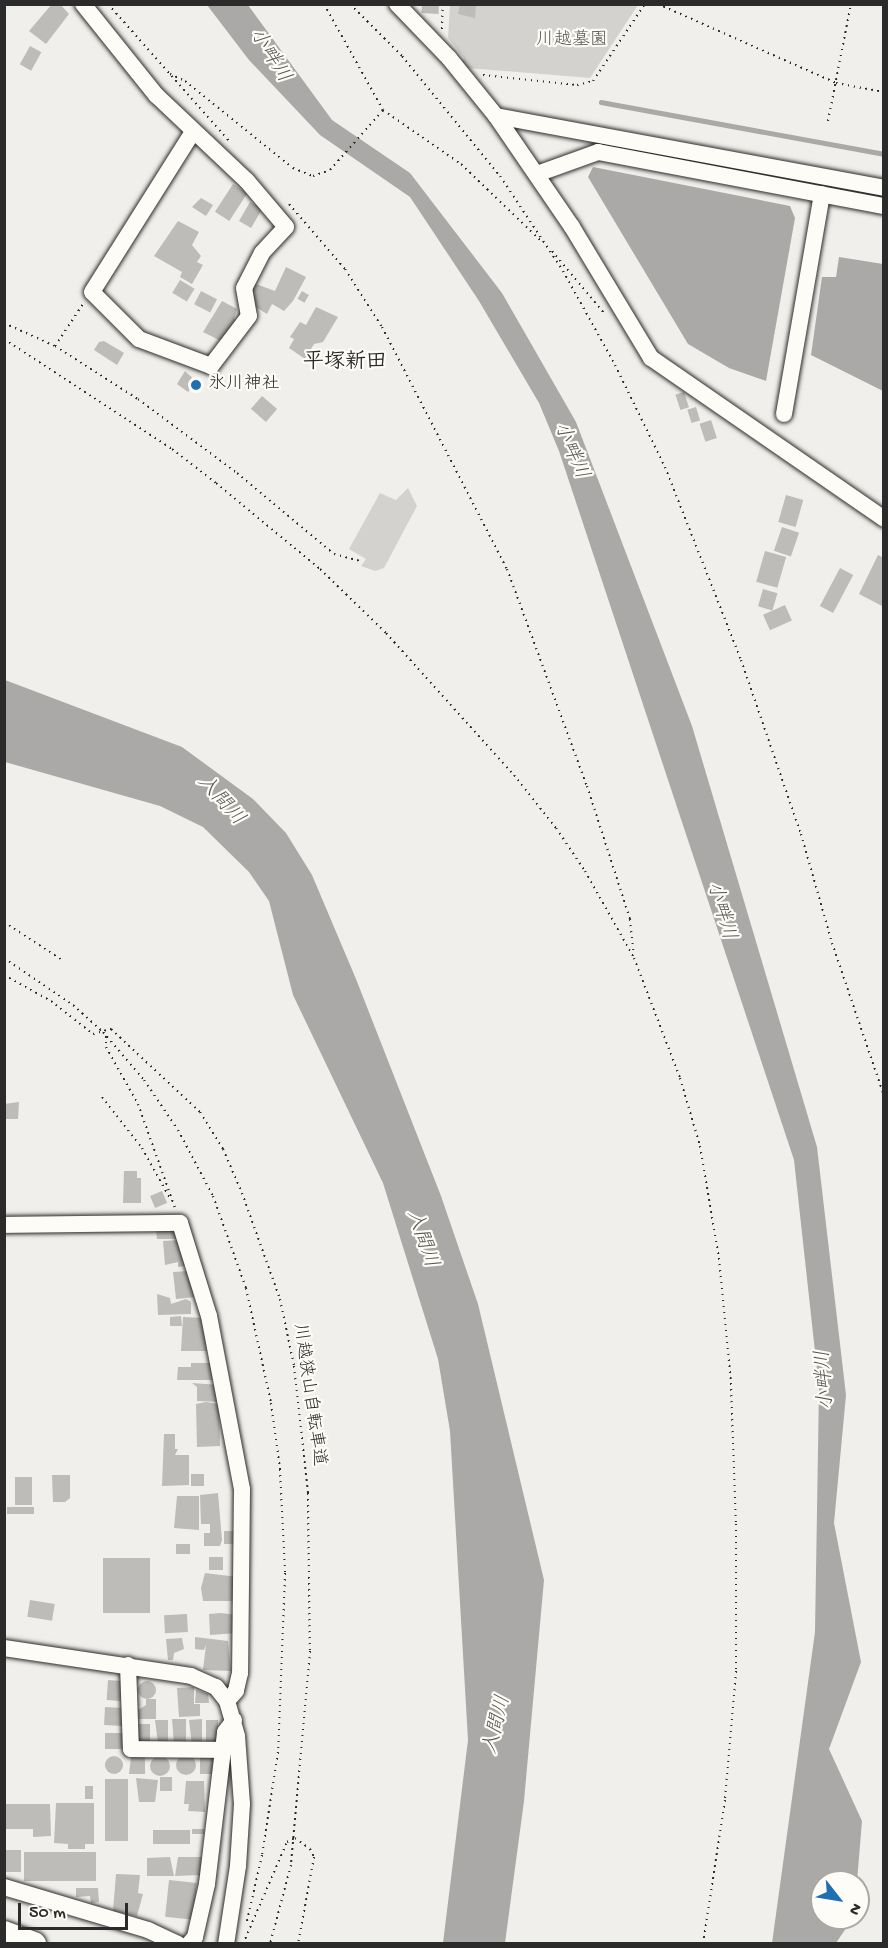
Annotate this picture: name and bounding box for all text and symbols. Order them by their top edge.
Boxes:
water label: 小畔川 [243,24,295,88]
park label: 川越墓園 [536,30,608,52]
district label: 平塚新田 [303,351,387,377]
place label: 氷川神社 [208,374,280,396]
marker: 氷川神社 [189,378,203,392]
water label: 小畔川 [547,419,593,483]
water label: 入間川 [191,771,249,831]
water label: 小畔川 [700,879,740,943]
water label: 入間川 [400,1207,442,1271]
street label: 川越狭山自転車道 [287,1322,329,1468]
water label: 小畔川 [812,1349,840,1411]
water label: 入間川 [479,1693,517,1757]
north arrow [810,1870,870,1930]
scale bar [21,1891,130,1929]
text: N [843,1899,865,1918]
text: 50 m [29,1903,66,1924]

